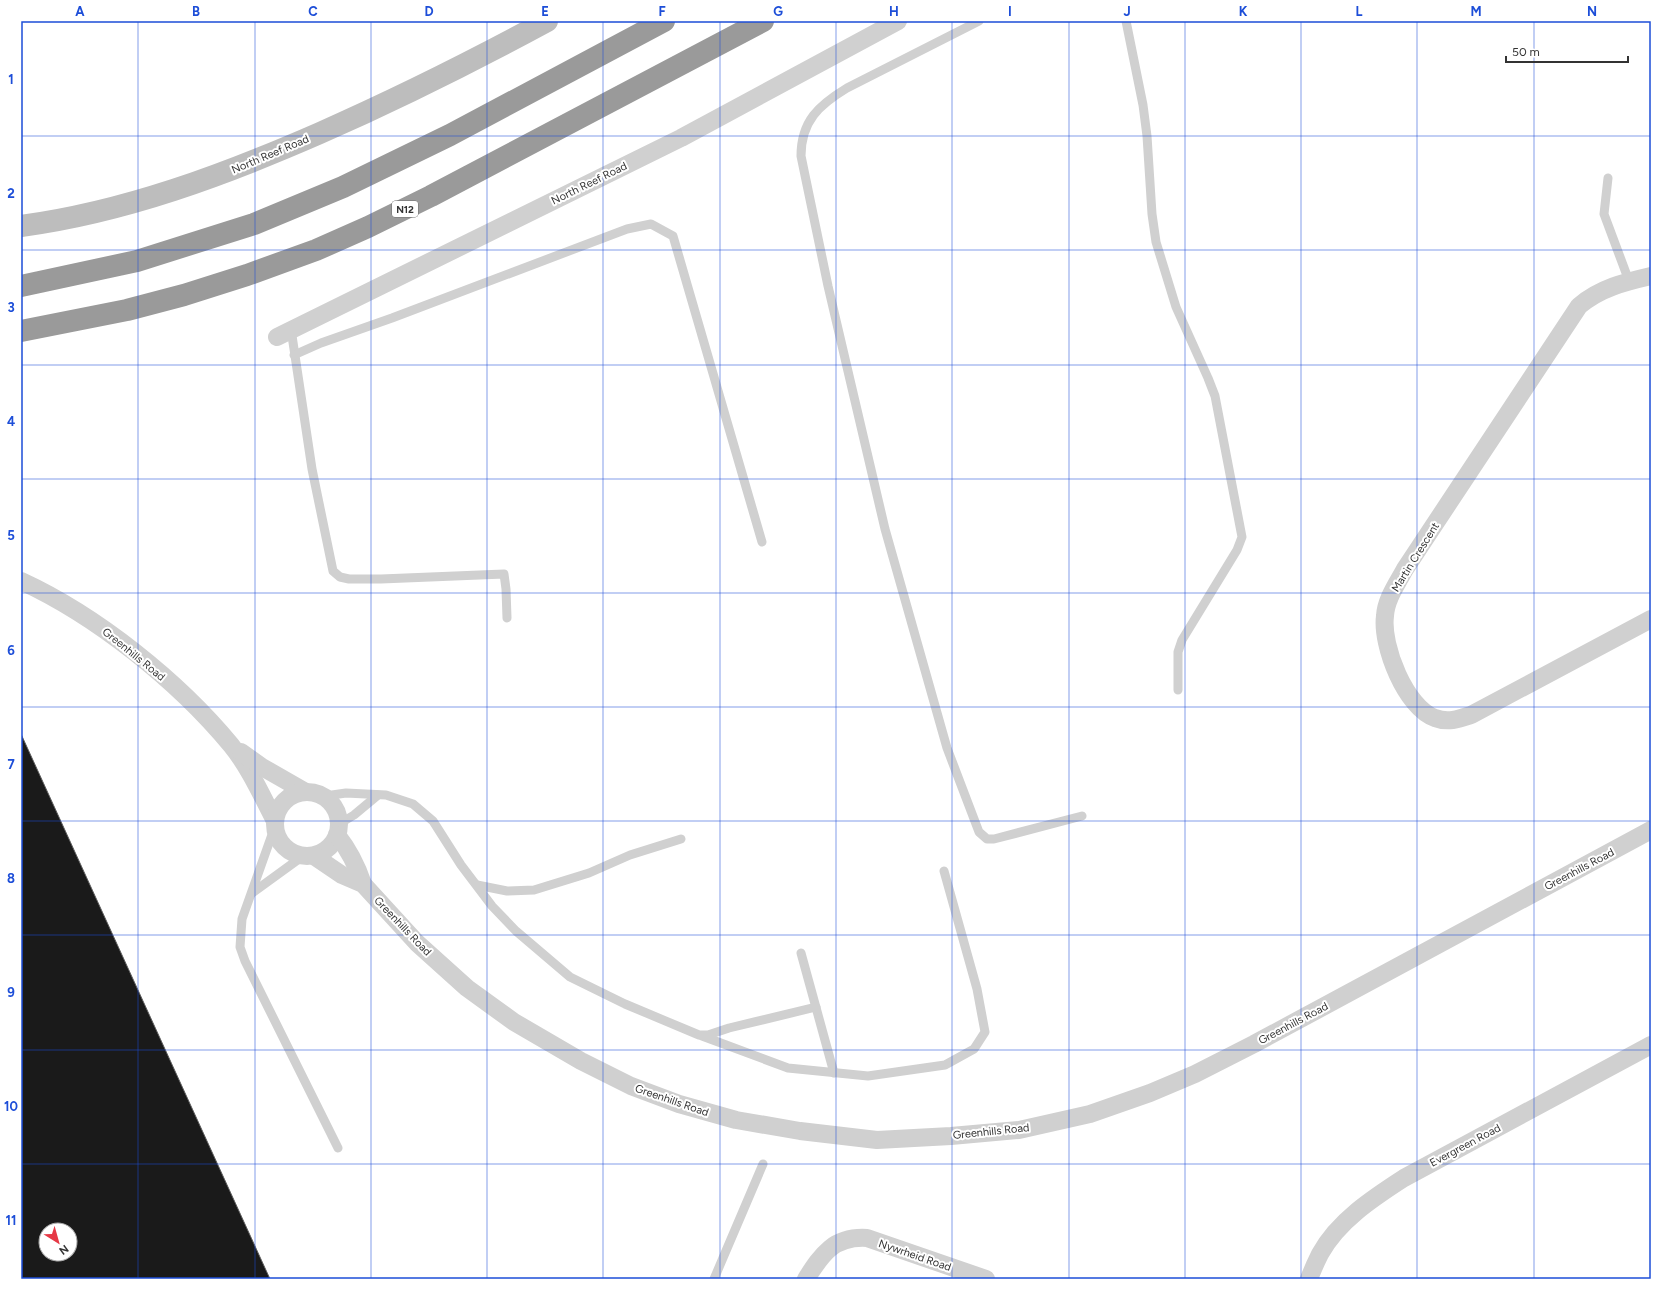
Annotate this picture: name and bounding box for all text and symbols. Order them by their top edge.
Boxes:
text: A [75,4,85,19]
text: B [192,4,200,19]
text: C [308,4,318,19]
text: D [424,4,434,19]
text: E [541,4,549,19]
text: F [658,4,666,19]
text: G [773,4,783,19]
text: H [889,4,899,19]
text: I [1008,4,1012,19]
text: J [1123,4,1131,19]
text: K [1239,4,1248,19]
text: L [1356,4,1363,19]
text: M [1470,4,1482,19]
text: N [1587,4,1597,19]
scale bar [1506,38,1628,64]
text: 50 m [1512,45,1540,59]
text: 1 [8,72,14,87]
street label: North Reef Road [230,132,311,177]
street label: North Reef Road [549,159,629,207]
text: 2 [7,186,15,201]
road number: N12 [392,201,418,217]
text: 3 [7,300,15,315]
text: 4 [7,414,15,429]
street label: Martin Crescent [1389,520,1442,594]
text: 5 [7,528,15,543]
street label: Greenhills Road [100,625,168,684]
text: 6 [7,643,15,658]
text: 7 [7,757,15,772]
street label: Greenhills Road [1542,846,1616,893]
text: 8 [7,871,15,886]
street label: Greenhills Road [371,894,434,959]
text: 9 [7,985,15,1000]
street label: Greenhills Road [1256,1000,1330,1047]
street label: Greenhills Road [633,1082,710,1119]
text: 10 [4,1099,18,1114]
street label: Greenhills Road [952,1121,1030,1142]
street label: Evergreen Road [1428,1121,1503,1170]
text: 11 [6,1213,16,1228]
north arrow [38,1222,78,1262]
street label: Nywrheid Road [877,1237,953,1274]
text: N [56,1242,71,1257]

